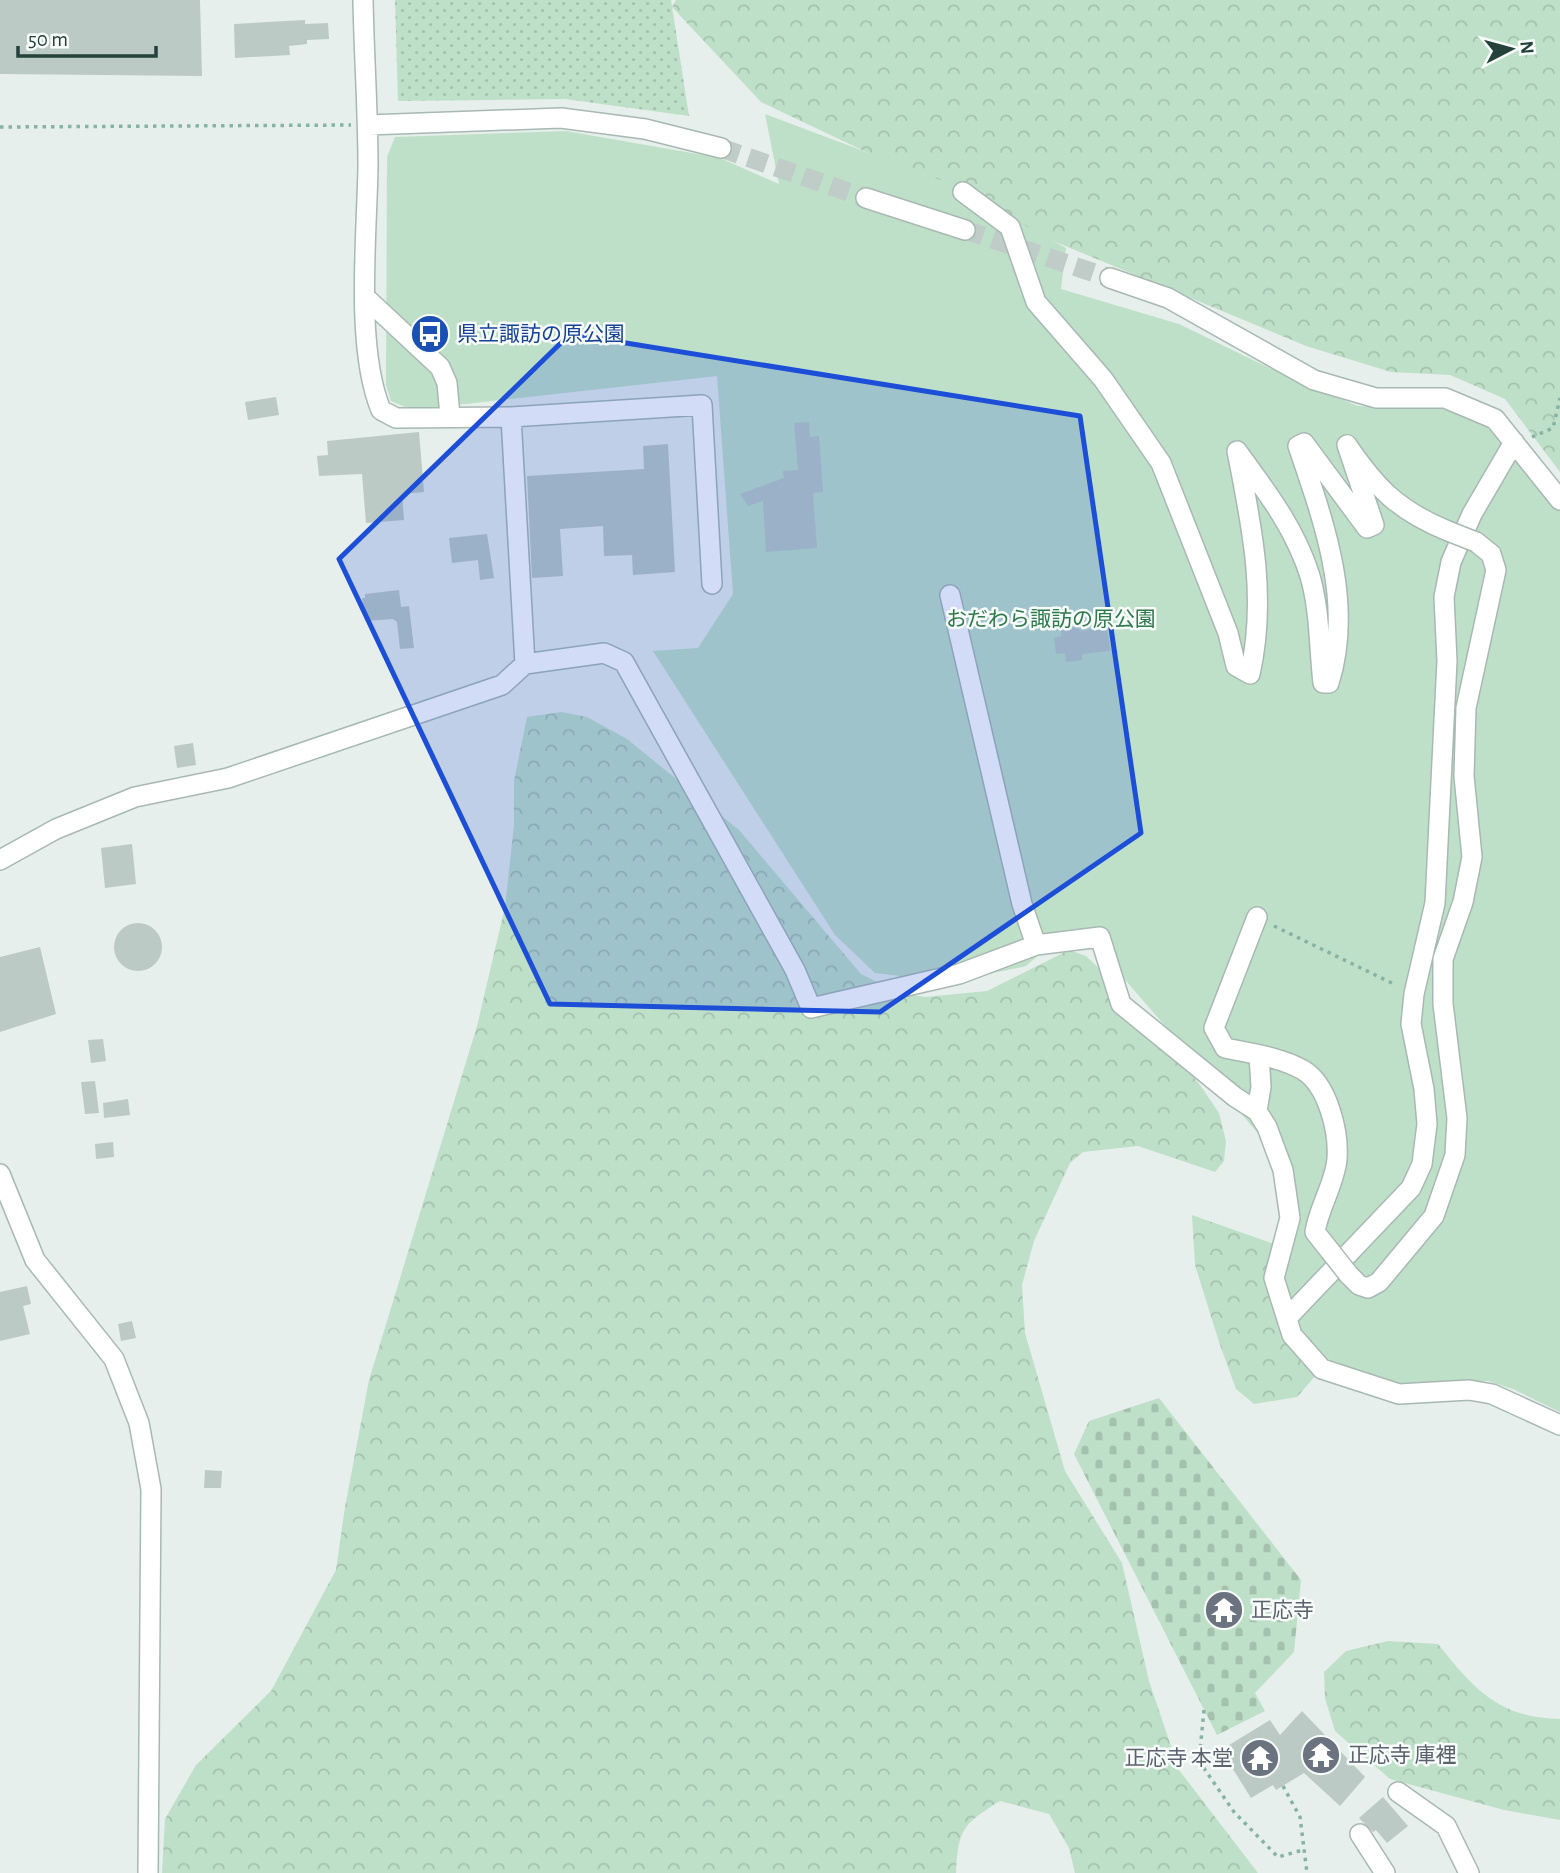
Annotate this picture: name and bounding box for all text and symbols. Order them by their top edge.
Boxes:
scale bar [18,14,156,58]
north arrow [1476,14,1546,84]
text: 50 m [28,29,68,50]
text: N [1516,40,1537,55]
bus stop icon: 県立諏訪の原公園 [409,313,451,355]
place label: 県立諏訪の原公園 [457,323,625,345]
park label: おだわら諏訪の原公園 [946,608,1156,630]
temple icon: 正応寺 [1203,1589,1245,1631]
place label: 正応寺 [1251,1599,1314,1621]
temple icon: 正応寺 庫裡 [1300,1734,1342,1776]
temple icon: 正応寺 本堂 [1239,1737,1281,1779]
place label: 正応寺 庫裡 [1348,1744,1456,1766]
place label: 正応寺 本堂 [1125,1747,1233,1769]

